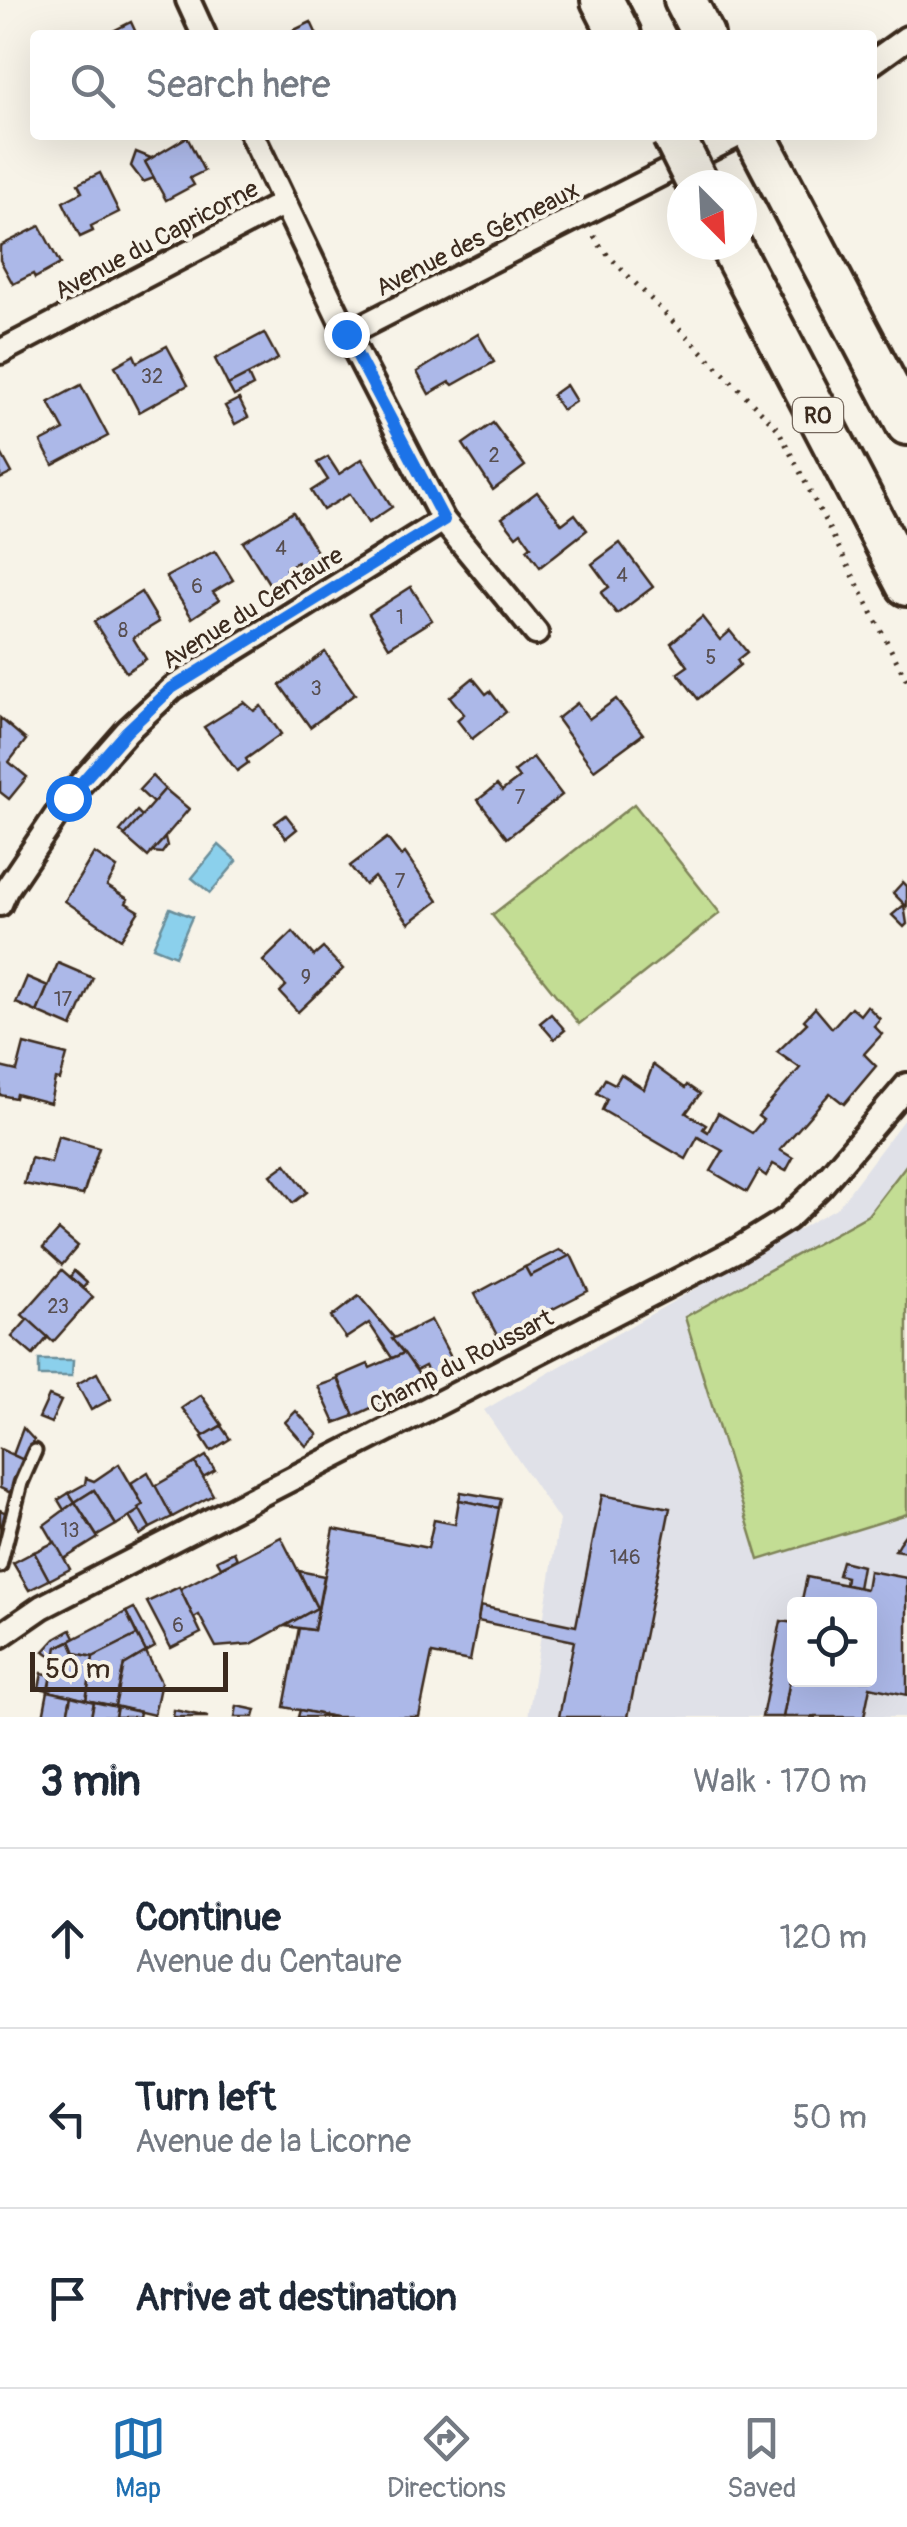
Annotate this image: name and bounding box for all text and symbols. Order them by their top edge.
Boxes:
search box [30,30,877,140]
icon: search [65,58,120,113]
text: Search here [145,61,331,109]
north arrow [667,170,757,260]
street label: Avenue du Capricorne [50,173,264,307]
street label: Avenue des Gémeaux [371,175,585,304]
route end [324,312,370,358]
house number: 32 [141,364,163,389]
road number: R0 [793,398,843,432]
house number: 2 [488,443,500,468]
house number: 4 [275,536,287,561]
street label: Avenue du Centaure [156,540,350,677]
house number: 4 [616,563,628,588]
house number: 6 [191,574,203,599]
house number: 1 [396,605,404,630]
house number: 8 [118,618,128,643]
house number: 5 [706,645,716,670]
house number: 3 [310,676,322,701]
route start [46,776,92,822]
house number: 7 [515,785,526,810]
house number: 7 [395,869,406,894]
house number: 9 [301,965,311,990]
house number: 17 [54,987,73,1012]
house number: 23 [47,1294,69,1319]
street label: Champ du Roussart [365,1302,559,1422]
house number: 13 [61,1518,79,1543]
house number: 146 [609,1545,641,1570]
map controls [787,1597,877,1687]
button: locate [787,1597,877,1687]
house number: 6 [172,1613,184,1638]
scale bar [30,1647,228,1692]
text: 50 m [45,1652,110,1687]
text: 3 min [40,1756,141,1808]
text: Walk · 170 m [693,1762,867,1802]
text: Continue [135,1894,281,1942]
icon: ahead [40,1911,95,1966]
text: 120 m [779,1918,867,1958]
text: Avenue du Centaure [135,1942,402,1982]
text: Turn left [135,2074,276,2122]
icon: left [40,2091,95,2146]
text: 50 m [792,2098,867,2138]
text: Avenue de la Licorne [135,2122,411,2162]
icon: arrive [40,2271,95,2326]
text: Arrive at destination [135,2274,457,2322]
tab: Map [111,2411,166,2506]
tab: Directions [387,2411,506,2506]
tab: Saved [727,2411,796,2506]

